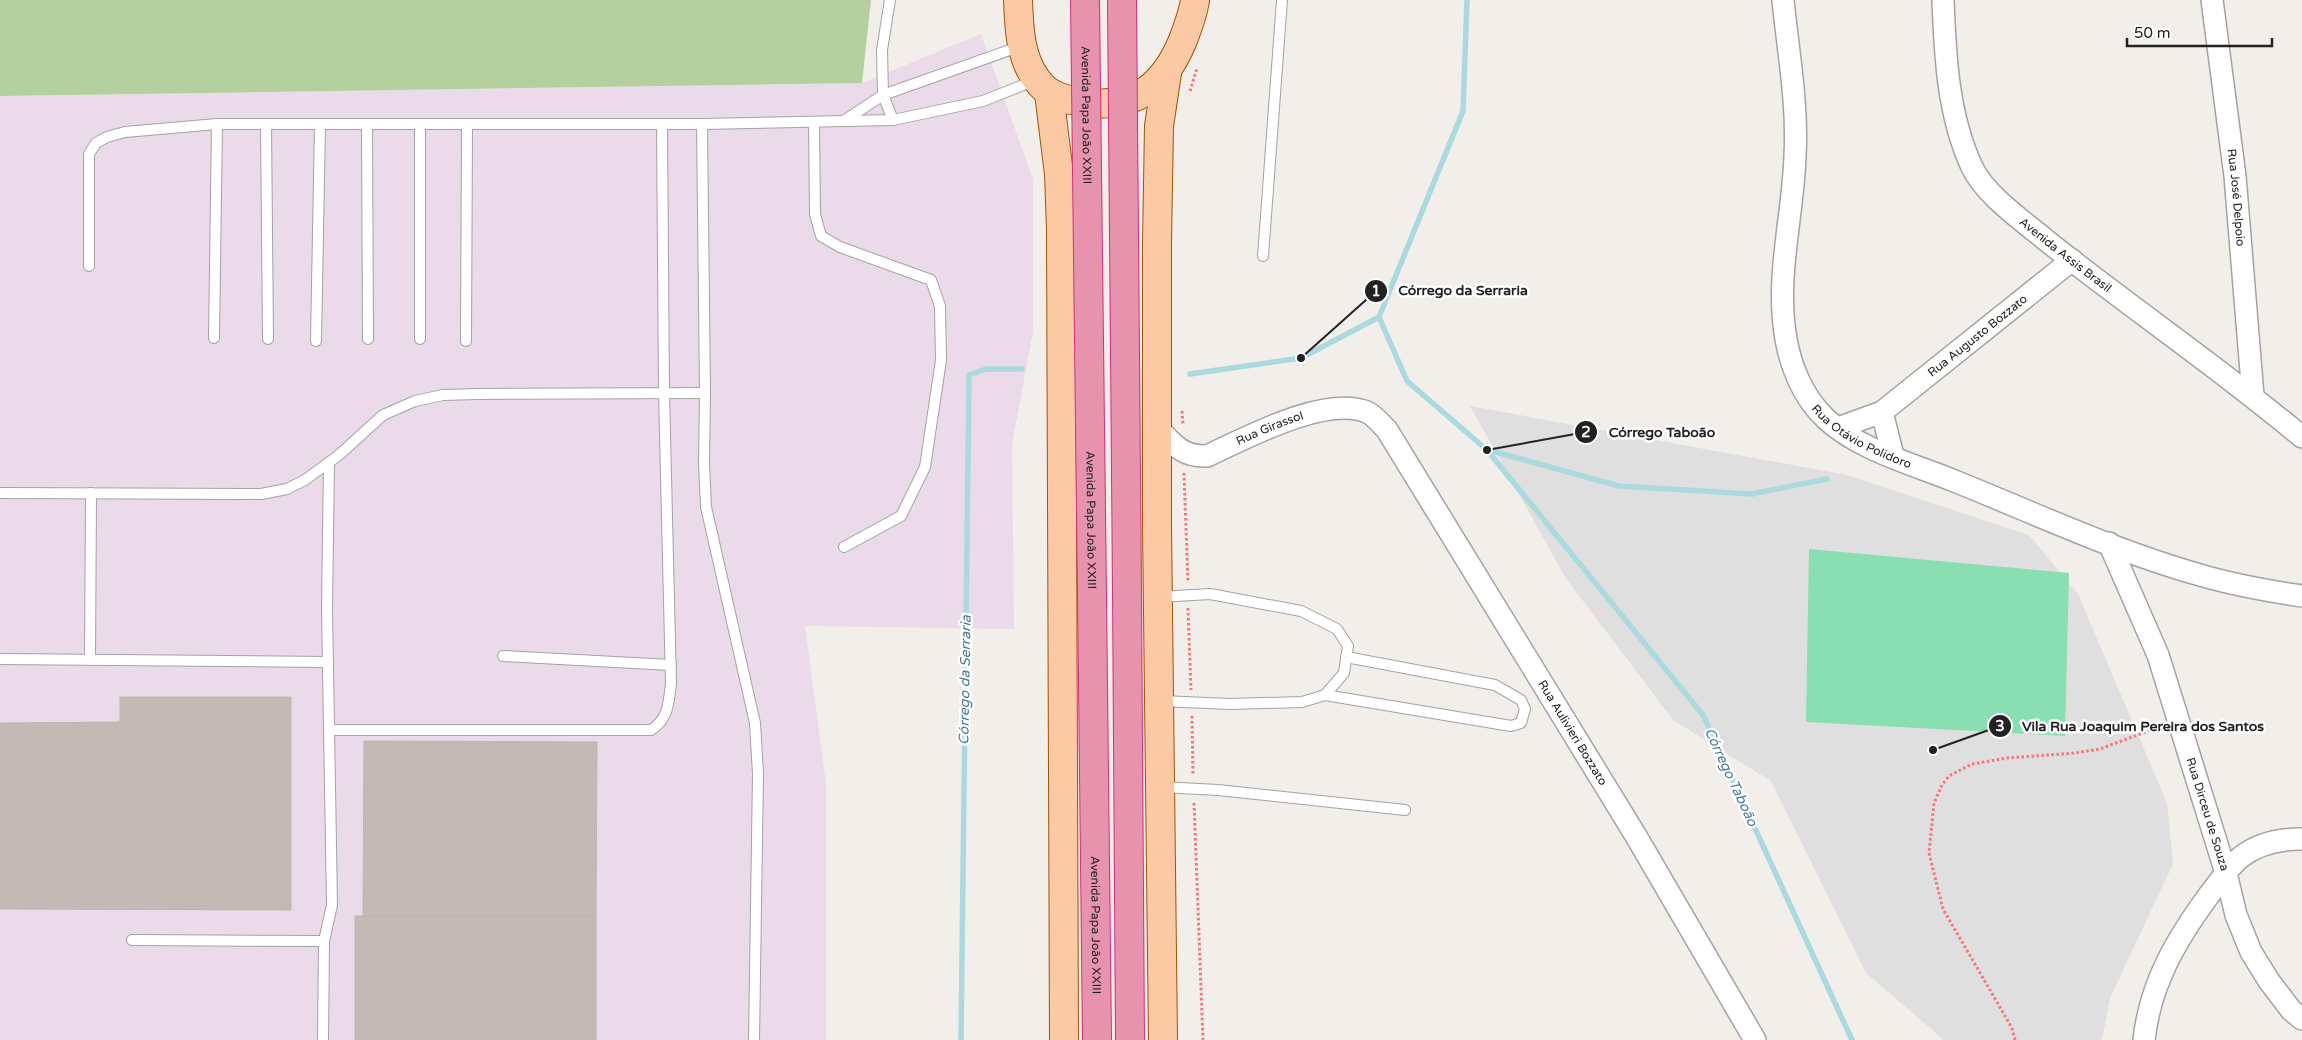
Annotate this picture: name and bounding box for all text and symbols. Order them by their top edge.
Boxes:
scale bar [2127,15,2272,47]
text: 50 m [2134,24,2171,42]
street label: Avenida Papa João XXIII [1079,46,1094,184]
street label: Rua José Delpoio [2224,148,2248,247]
street label: Avenida Assis Brasil [2017,215,2114,295]
callout: Córrego da Serraria [1363,276,1538,305]
text: 1 [1371,282,1381,300]
text: Córrego da Serraria [1398,282,1528,299]
street label: Rua Augusto Bozzato [1925,292,2030,380]
street label: Rua Otávio Polidoro [1809,402,1913,471]
street label: Rua Girassol [1234,409,1305,448]
callout: Córrego Taboão [1573,418,1725,447]
text: 2 [1581,423,1591,441]
text: Córrego Taboão [1609,424,1716,441]
street label: Avenida Papa João XXIII [1083,451,1099,589]
water label: Córrego da Serraria [955,614,975,745]
street label: Rua Aulivieri Bozzato [1535,678,1610,788]
callout: Vila Rua Joaquim Pereira dos Santos [1987,712,2274,741]
text: 3 [1995,717,2005,735]
text: Vila Rua Joaquim Pereira dos Santos [2022,718,2264,735]
water label: Córrego Taboão [1701,725,1762,830]
street label: Rua Dirceu de Souza [2183,756,2232,873]
street label: Avenida Papa João XXIII [1088,856,1103,994]

